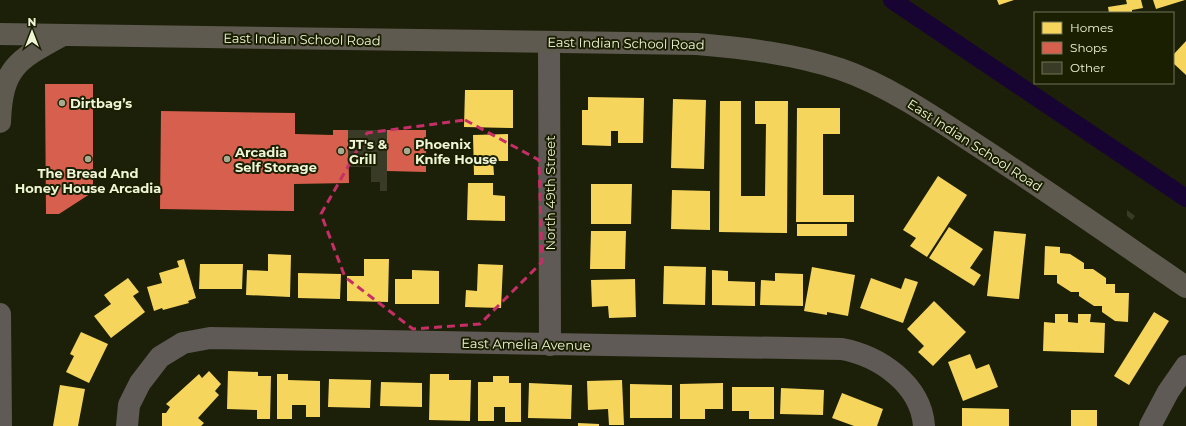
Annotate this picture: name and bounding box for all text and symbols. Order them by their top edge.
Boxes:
north arrow [12,12,52,52]
legend [1034,12,1174,84]
text: N [28,15,36,29]
text: Homes [1070,20,1113,35]
street label: East Indian School Road [223,30,381,48]
street label: East Indian School Road [547,34,705,52]
text: Shops [1070,40,1107,55]
text: Other [1070,60,1105,75]
place label: Dirtbag’s [70,95,132,111]
street label: East Indian School Road [905,95,1045,195]
marker: Dirtbag’s [57,98,67,108]
place label: JT's & Grill [348,136,388,167]
place label: Phoenix Knife House [415,136,497,167]
street label: North 49th Street [542,136,558,250]
place label: Arcadia Self Storage [234,144,317,175]
marker: JT's & Grill [336,146,346,156]
marker: Phoenix Knife House [402,146,412,156]
marker: The Bread And Honey House Arcadia [83,154,93,164]
marker: Arcadia Self Storage [222,154,232,164]
place label: The Bread And Honey House Arcadia [15,165,161,196]
street label: East Amelia Avenue [461,335,591,353]

